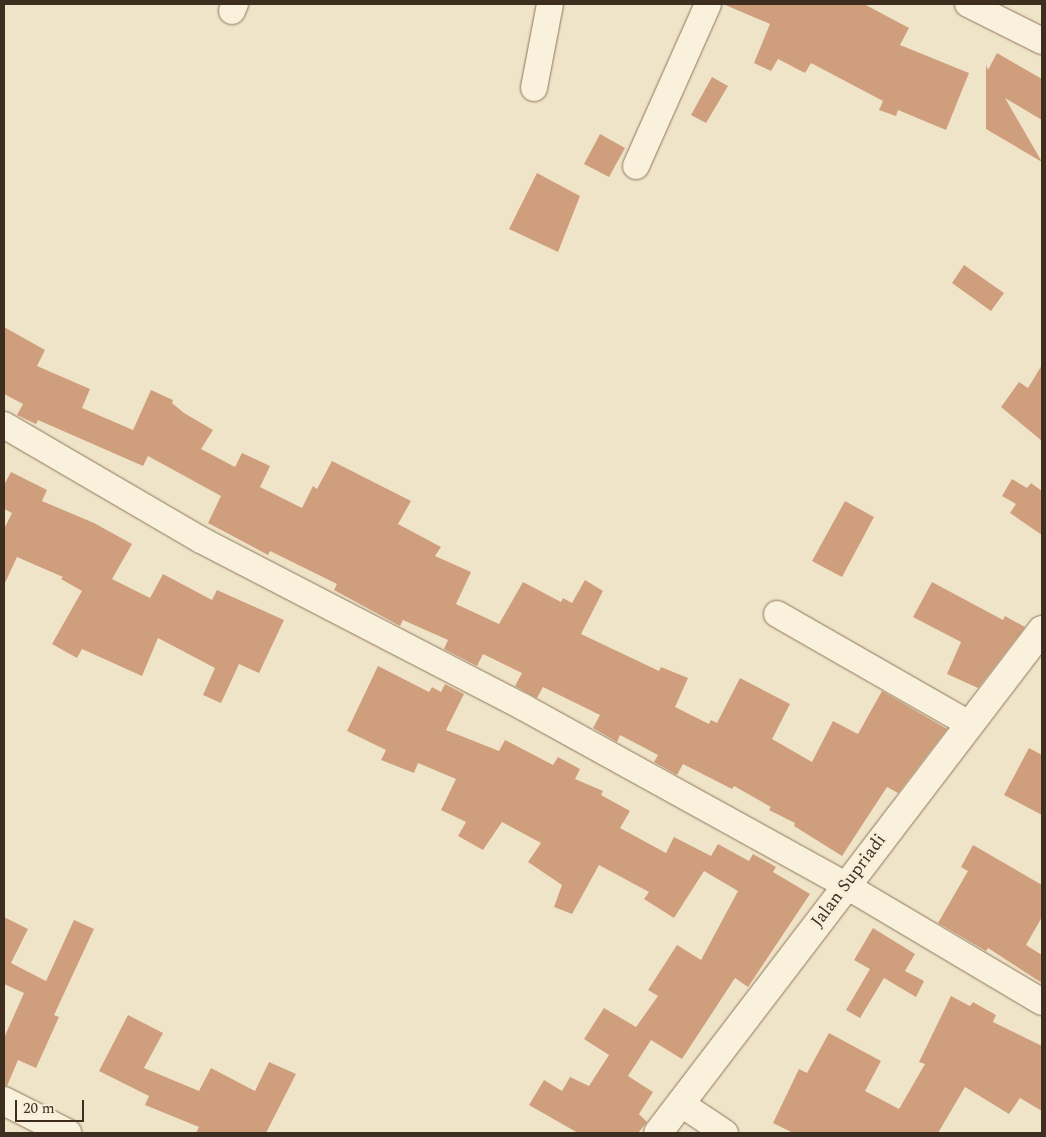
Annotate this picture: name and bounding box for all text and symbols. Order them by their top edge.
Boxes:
street label: Jalan Supriadi [807,830,891,932]
scale bar [18,1090,86,1122]
text: 20 m [23,1097,55,1120]

